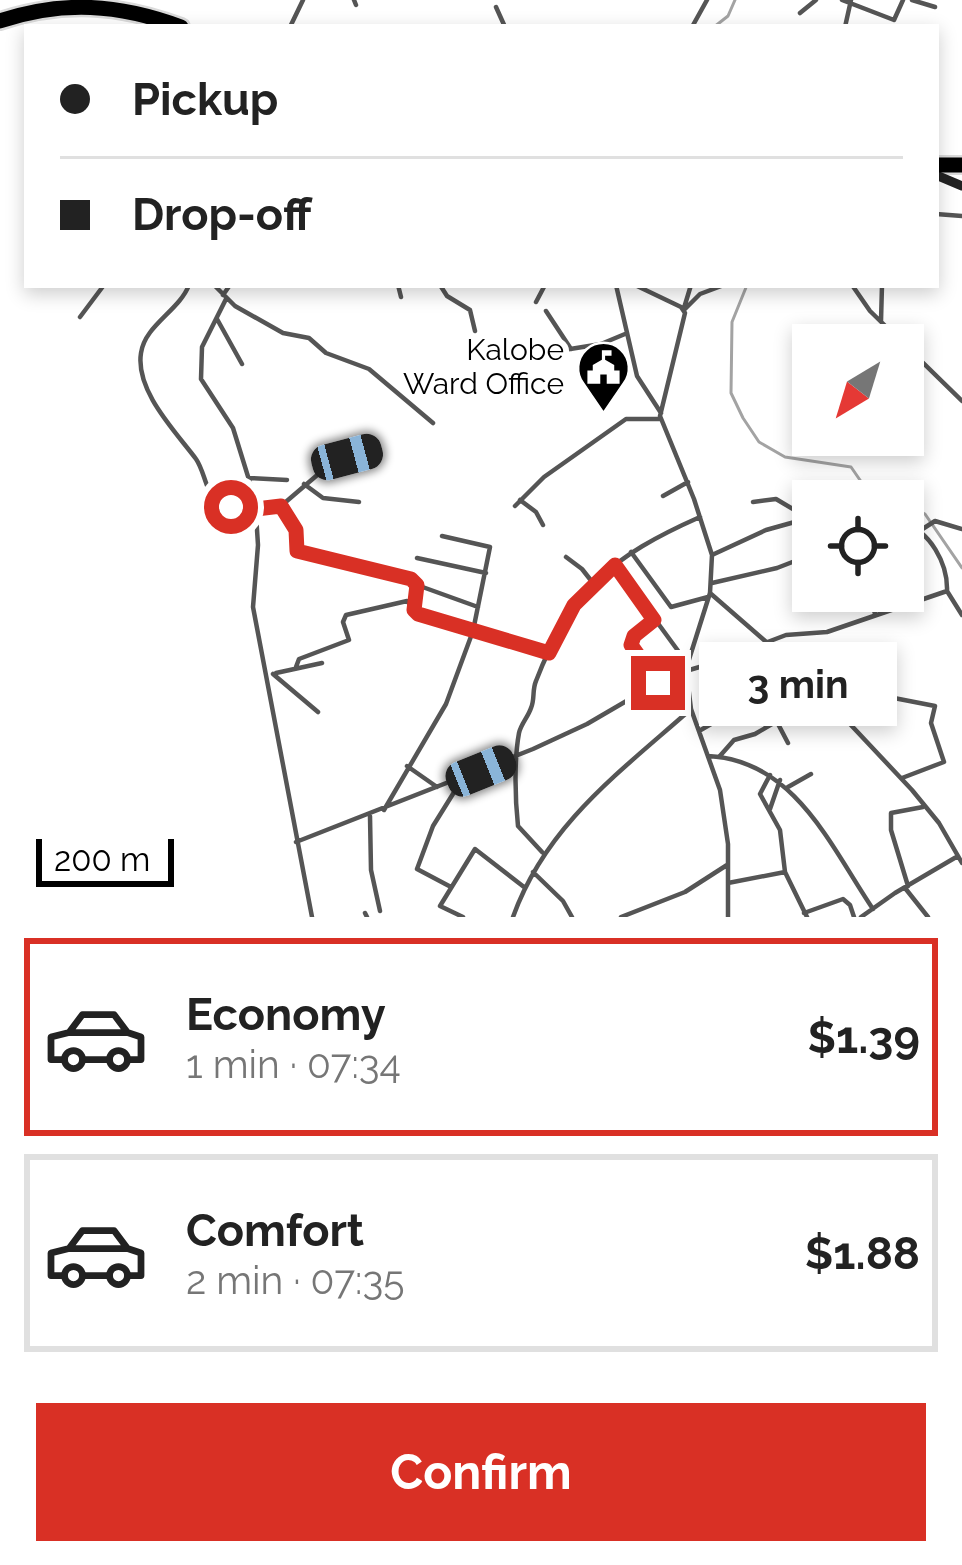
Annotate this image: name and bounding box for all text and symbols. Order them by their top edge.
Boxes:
text: Pickup [132,73,278,126]
text: Drop-off [132,188,312,241]
north arrow [792,324,924,456]
map controls [792,324,924,612]
place label: Kalobe Ward Office [403,332,564,401]
public building icon: Kalobe Ward Office [575,339,631,413]
car [308,430,386,484]
route start [204,480,258,534]
button: locate [792,480,924,612]
callout: 3 min [700,641,898,725]
route end [631,656,685,710]
text: 3 min [748,661,848,707]
car [441,741,521,801]
scale bar [36,833,174,886]
text: 200 m [54,840,150,879]
icon: car [42,983,150,1091]
text: Economy [186,988,386,1041]
text: $1.39 [807,1011,920,1064]
text: 1 min · 07:34 [186,1041,401,1087]
icon: car [42,1199,150,1307]
text: Comfort [186,1204,364,1257]
text: $1.88 [805,1227,920,1280]
text: 2 min · 07:35 [186,1257,404,1303]
button: Confirm [36,1403,926,1541]

